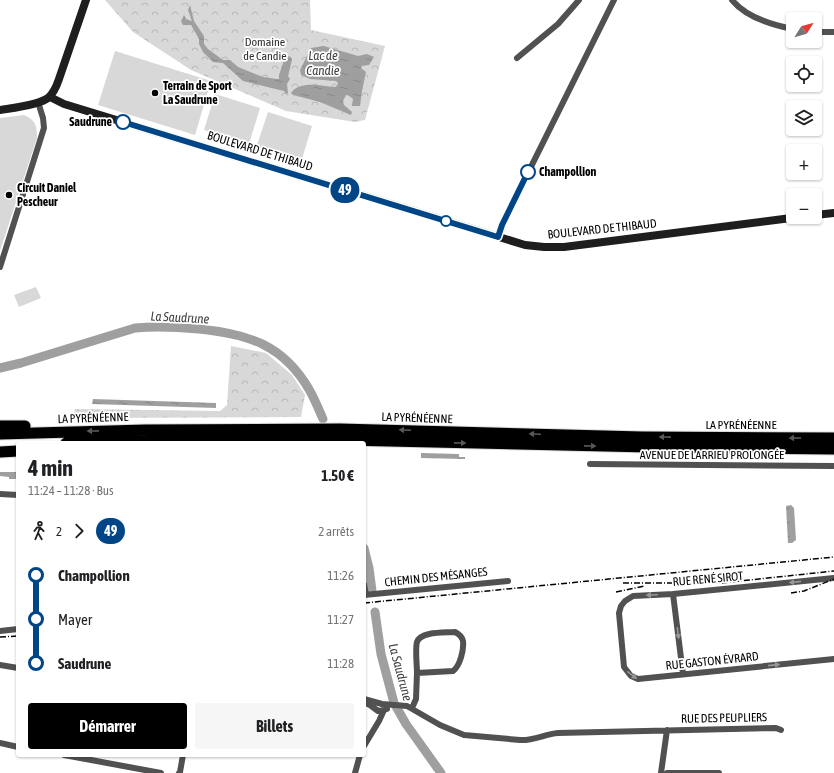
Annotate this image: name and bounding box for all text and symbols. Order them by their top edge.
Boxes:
north arrow [786,12,822,48]
map controls [786,12,822,224]
park label: Domaine de Candie [243,35,287,63]
water label: Lac de Candie [306,48,340,78]
button: locate [786,56,822,92]
place label: Terrain de Sport La Saudrune [163,79,232,107]
marker: Terrain de Sport La Saudrune [150,88,160,98]
button: layers [786,100,822,136]
marker: Saudrune [115,114,131,130]
place label: Saudrune [69,115,113,129]
street label: BOULEVARD DE THIBAUD [206,128,315,174]
button: + [786,144,822,180]
marker: Champollion [520,164,536,180]
place label: Champollion [539,165,597,179]
line badge: 49 [327,177,363,203]
place label: Circuit Daniel Pescheur [17,181,77,209]
text: 49 [338,182,352,198]
button: − [786,188,822,224]
marker: Circuit Daniel Pescheur [4,190,14,200]
unlabelled marker [440,215,452,227]
street label: BOULEVARD DE THIBAUD [547,216,657,242]
water label: La Saudrune [150,308,210,327]
street label: LA PYRÉNÉENNE [57,410,129,426]
street label: LA PYRÉNÉENNE [381,410,453,426]
street label: LA PYRÉNÉENNE [705,418,777,432]
one-way arrow [399,427,411,434]
one-way arrow [86,428,99,434]
one-way arrow [528,431,541,437]
one-way arrow [658,434,671,440]
one-way arrow [788,435,801,441]
one-way arrow [454,439,466,446]
one-way arrow [584,443,597,449]
street label: AVENUE DE LARRIEU PROLONGÉE [640,448,784,462]
text: 4 min [28,455,73,481]
text: 1.50 € [321,467,354,484]
text: 11:24 – 11:28 · Bus [28,483,114,498]
icon: walk [28,520,50,542]
icon: forward [68,520,90,542]
text: 49 [104,523,117,539]
text: 2 [56,524,62,539]
text: 2 arrêts [318,524,354,539]
street label: CHEMIN DES MÉSANGES [384,565,488,589]
text: Champollion [58,567,130,584]
text: 11:26 [327,568,354,583]
street label: RUE RENÉ SIROT [672,569,745,589]
one-way arrow [789,579,801,585]
one-way arrow [645,592,658,598]
text: Mayer [58,611,92,628]
text: 11:27 [327,612,354,627]
one-way arrow [675,626,681,639]
water label: La Saudrune [386,642,415,703]
street label: RUE GASTON ÉVRARD [665,649,759,673]
text: Saudrune [58,655,111,672]
text: 11:28 [327,656,354,671]
one-way arrow [768,662,780,669]
one-way arrow [627,671,638,679]
button: Démarrer [28,703,187,749]
button: Billets [195,703,354,749]
street label: RUE DES PEUPLIERS [681,710,767,726]

